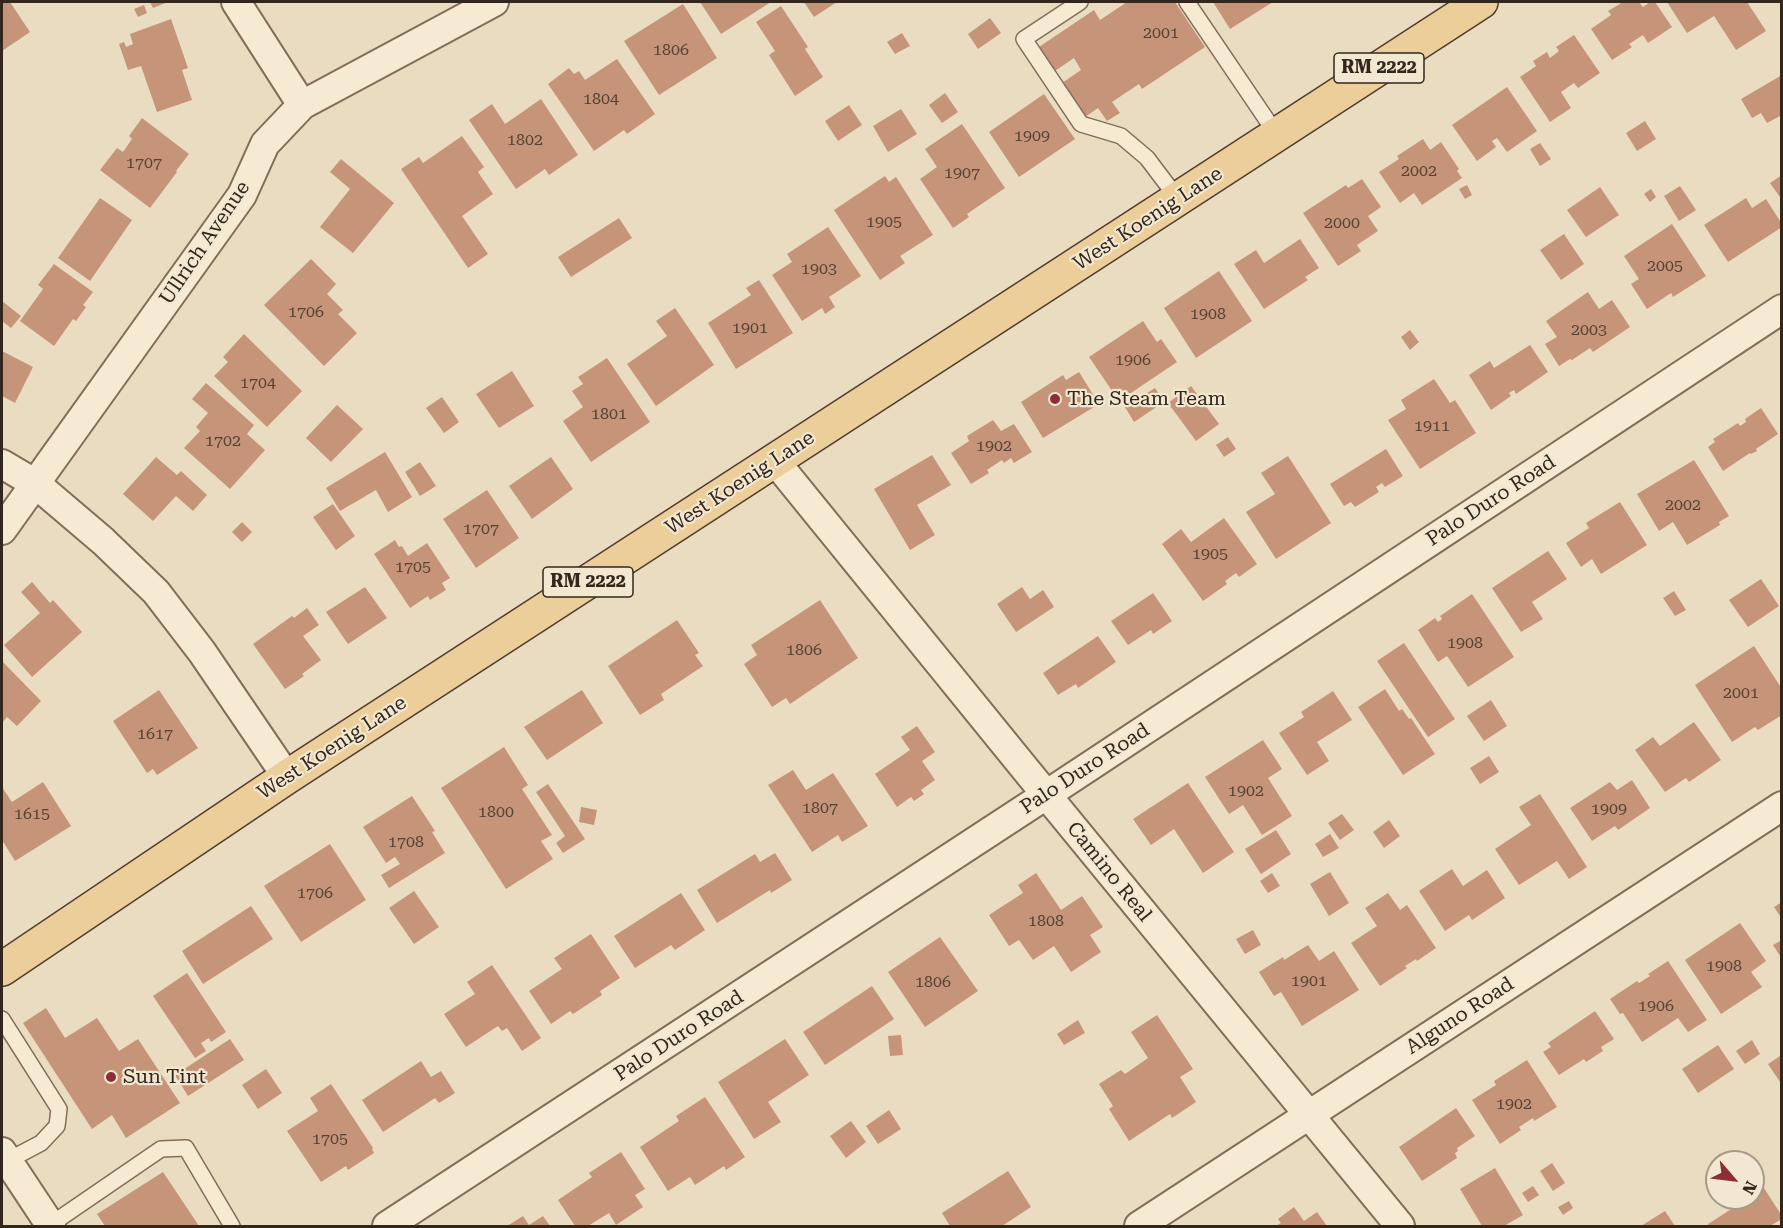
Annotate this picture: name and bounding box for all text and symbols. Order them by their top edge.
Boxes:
house number: 2001 [1143,23,1179,43]
house number: 1806 [653,40,689,60]
road number: RM 2222 [1334,53,1424,83]
house number: 1804 [583,89,619,109]
house number: 1909 [1014,126,1050,146]
house number: 1802 [507,130,543,150]
house number: 1707 [126,153,162,173]
house number: 2002 [1401,161,1437,181]
street label: West Koenig Lane [1069,162,1227,276]
house number: 1907 [944,163,980,183]
street label: Ullrich Avenue [155,177,255,309]
house number: 1905 [866,212,902,232]
house number: 2000 [1324,213,1360,233]
house number: 2005 [1647,256,1683,276]
house number: 1903 [801,259,837,279]
house number: 1706 [288,302,324,322]
house number: 1908 [1190,304,1226,324]
house number: 1901 [732,318,768,338]
house number: 2003 [1571,320,1607,340]
house number: 1906 [1115,350,1151,370]
house number: 1704 [240,373,276,393]
place label: The Steam Team [1067,387,1226,411]
marker: The Steam Team [1048,392,1062,406]
house number: 1801 [591,404,627,424]
house number: 1911 [1414,416,1450,436]
street label: West Koenig Lane [661,426,819,540]
house number: 1702 [205,431,241,451]
house number: 1902 [976,436,1012,456]
street label: Palo Duro Road [1422,450,1560,552]
house number: 2002 [1665,495,1701,515]
house number: 1707 [463,519,499,539]
house number: 1905 [1192,544,1228,564]
house number: 1705 [395,557,431,577]
road number: RM 2222 [543,567,633,597]
house number: 1908 [1447,633,1483,653]
house number: 1806 [786,640,822,660]
house number: 2001 [1723,683,1759,703]
street label: West Koenig Lane [253,691,411,805]
street label: Palo Duro Road [1016,718,1154,820]
house number: 1617 [137,724,173,744]
house number: 1902 [1228,781,1264,801]
house number: 1807 [802,798,838,818]
house number: 1909 [1591,799,1627,819]
house number: 1800 [478,802,514,822]
house number: 1615 [14,804,50,824]
street label: Camino Real [1061,817,1157,927]
house number: 1708 [388,832,424,852]
house number: 1706 [297,883,333,903]
house number: 1808 [1028,911,1064,931]
house number: 1908 [1706,956,1742,976]
house number: 1901 [1291,971,1327,991]
house number: 1806 [915,972,951,992]
street label: Alguno Road [1402,972,1518,1060]
street label: Palo Duro Road [610,985,748,1087]
house number: 1906 [1638,996,1674,1016]
place label: Sun Tint [123,1065,206,1089]
marker: Sun Tint [104,1070,118,1084]
house number: 1902 [1496,1094,1532,1114]
house number: 1705 [312,1129,348,1149]
north arrow [1705,1150,1765,1210]
text: N [1738,1178,1761,1198]

